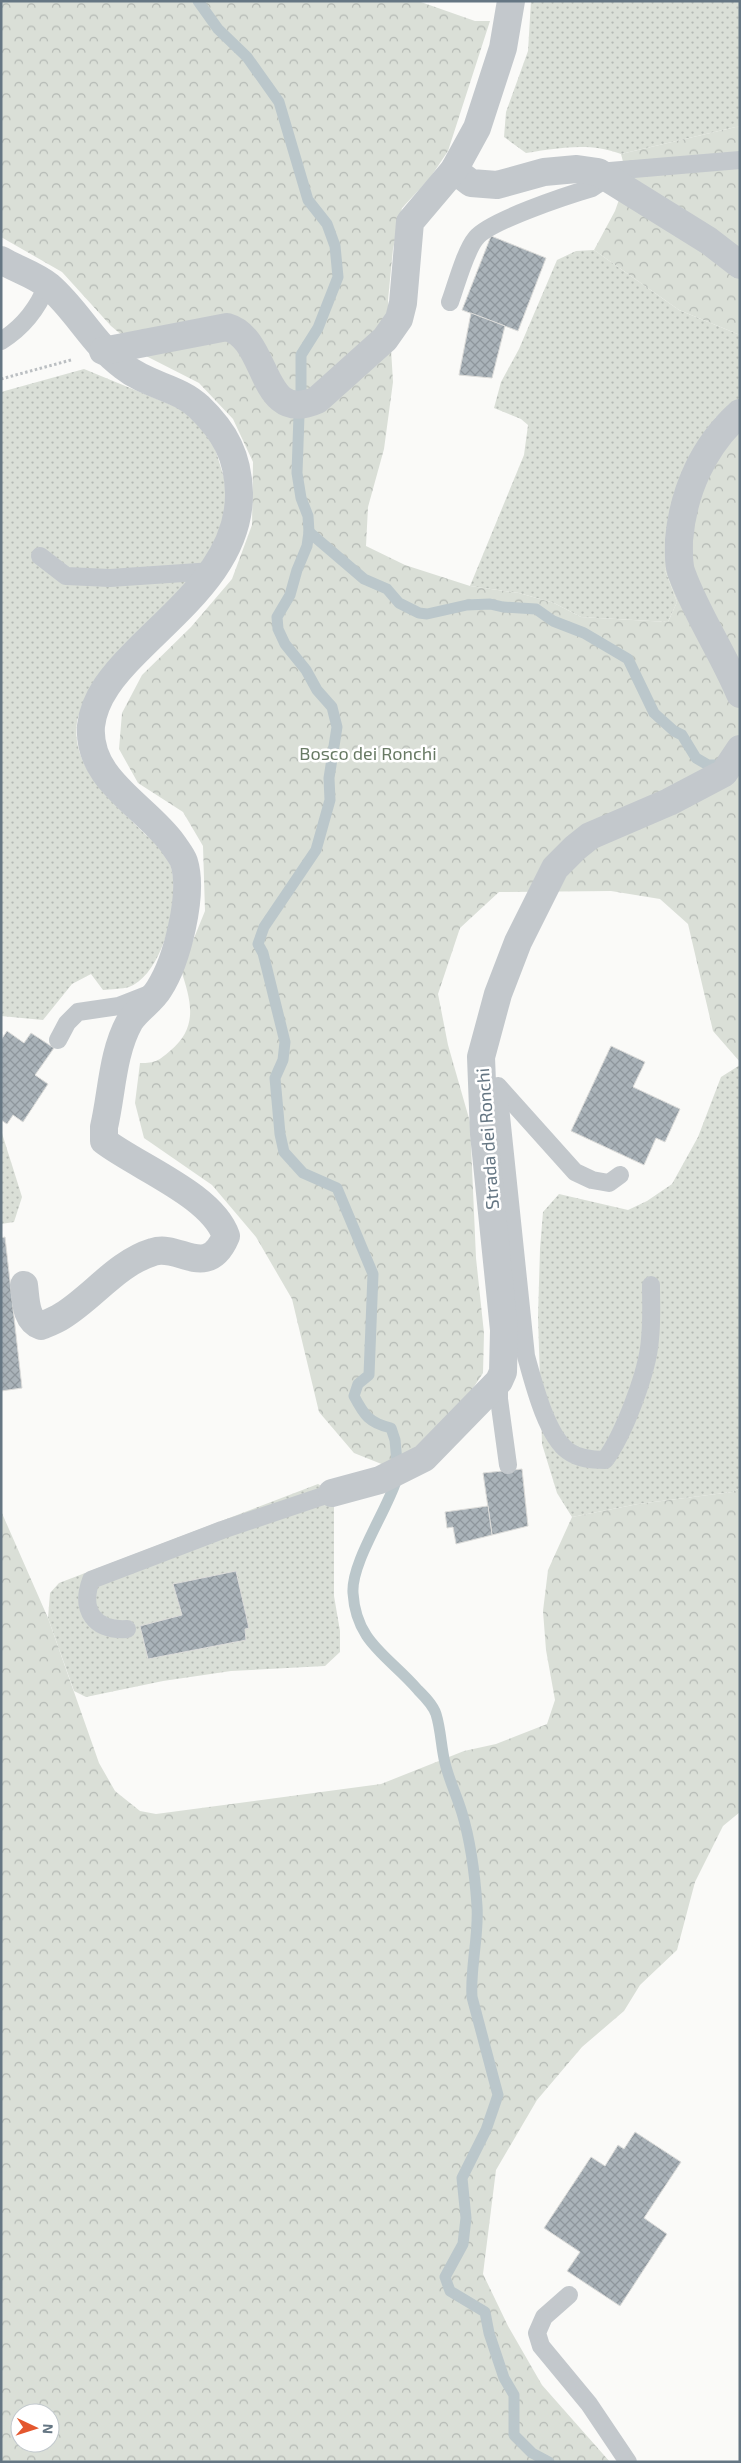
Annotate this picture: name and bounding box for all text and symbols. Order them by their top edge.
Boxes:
park label: Bosco dei Ronchi [299,742,437,764]
street label: Strada dei Ronchi [471,1067,503,1211]
north arrow [10,2403,60,2453]
text: N [40,2423,57,2435]

